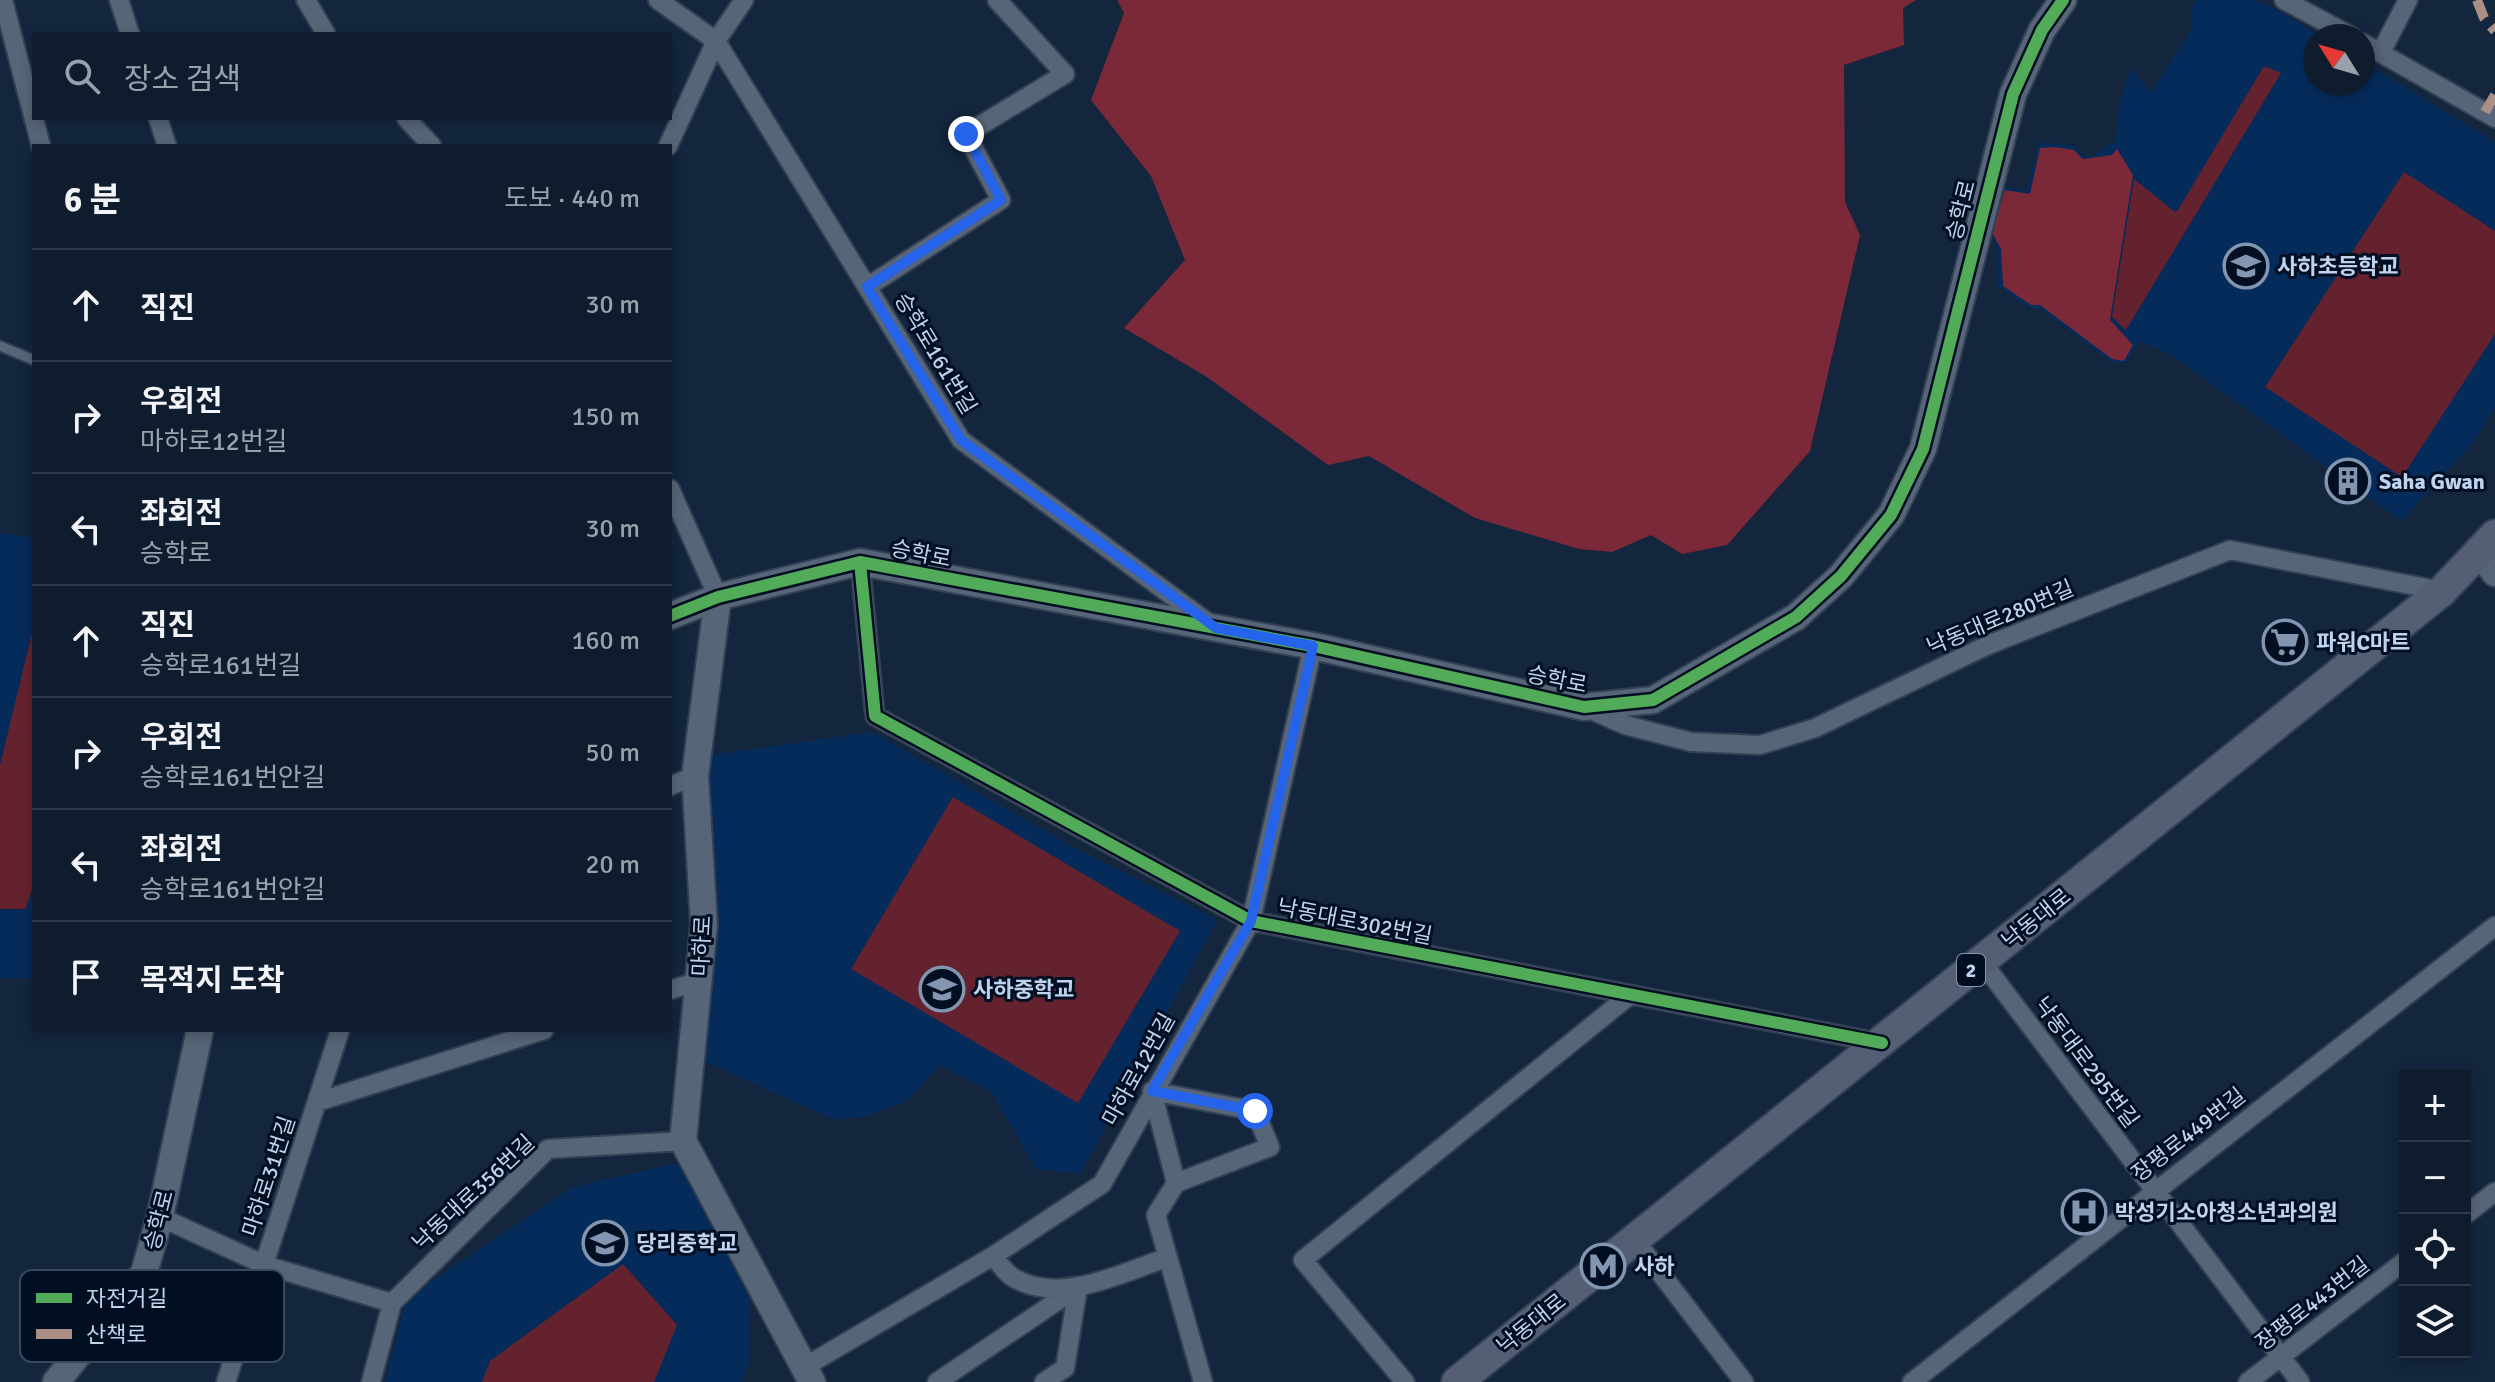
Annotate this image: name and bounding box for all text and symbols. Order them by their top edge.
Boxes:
north arrow [2303,24,2375,96]
search box [32,32,672,120]
icon: search [60,54,104,98]
text: 장소 검색 [124,61,241,98]
route end [948,116,984,152]
street label: 승학로 [1940,177,1981,243]
text: 6 분 [64,179,121,221]
text: 도보 · 440 m [504,183,640,215]
school or university icon: 사하초등학교 [2222,242,2270,290]
place label: 사하초등학교 [2277,253,2398,280]
icon: ahead [64,283,108,327]
street label: 승학로161번길 [889,288,982,419]
text: 30 m [585,289,640,321]
text: 직진 [140,290,195,327]
text: 우회전 [140,383,223,420]
icon: right [64,395,108,439]
text: 150 m [571,401,640,433]
text: 마하로12번길 [140,426,288,458]
building icon: Saha Gwan [2324,457,2372,505]
place label: Saha Gwan [2379,468,2485,495]
text: 좌회전 [140,495,223,532]
icon: left [64,507,108,551]
text: 30 m [585,513,640,545]
street label: 승학로 [889,534,953,573]
text: 승학로 [140,538,212,570]
street label: 낙동대로280번길 [1923,574,2078,661]
text: 직진 [140,607,195,644]
supermarket icon: 파워C마트 [2261,618,2309,666]
icon: ahead [64,619,108,663]
text: 160 m [571,625,640,657]
place label: 파워C마트 [2316,629,2410,656]
text: 승학로161번길 [140,650,302,682]
street label: 승학로 [1525,660,1589,699]
text: 우회전 [140,719,223,756]
icon: right [64,731,108,775]
text: 50 m [585,737,640,769]
text: 승학로161번안길 [140,762,326,794]
text: 좌회전 [140,831,223,868]
icon: left [64,843,108,887]
text: 20 m [585,849,640,881]
text: 승학로161번안길 [140,874,326,906]
street label: 낙동대로 [1996,882,2076,954]
street label: 낙동대로302번길 [1275,893,1435,950]
street label: 마하로 [686,915,717,977]
road number: 2 [1957,954,1985,986]
icon: arrive [64,955,108,999]
text: 목적지 도착 [140,962,285,999]
school or university icon: 사하중학교 [918,965,966,1013]
place label: 사하중학교 [973,976,1074,1003]
street label: 낙동대로295번길 [2029,991,2145,1133]
street label: 마하로12번길 [1096,1008,1181,1130]
map controls [2399,1070,2471,1358]
button: + [2399,1070,2471,1142]
street label: 장평로449번길 [2126,1082,2251,1187]
route start [1237,1093,1273,1129]
street label: 마하로31번길 [236,1113,301,1240]
street label: 낙동대로356번길 [407,1129,540,1256]
button: − [2399,1142,2471,1214]
street label: 승학로 [138,1187,179,1253]
hospital icon: 박성기소아청소년과의원 [2060,1188,2108,1236]
place label: 박성기소아청소년과의원 [2115,1199,2338,1226]
button: locate [2399,1214,2471,1286]
school or university icon: 당리중학교 [581,1219,629,1267]
place label: 당리중학교 [636,1230,737,1257]
metro station icon: 사하 [1579,1242,1627,1290]
street label: 장평로443번길 [2250,1251,2375,1356]
place label: 사하 [1634,1253,1674,1280]
legend [20,1270,284,1362]
text: 자전거길 [86,1285,167,1312]
button: layers [2399,1286,2471,1358]
street label: 낙동대로 [1491,1287,1571,1359]
text: 산책로 [86,1321,147,1348]

